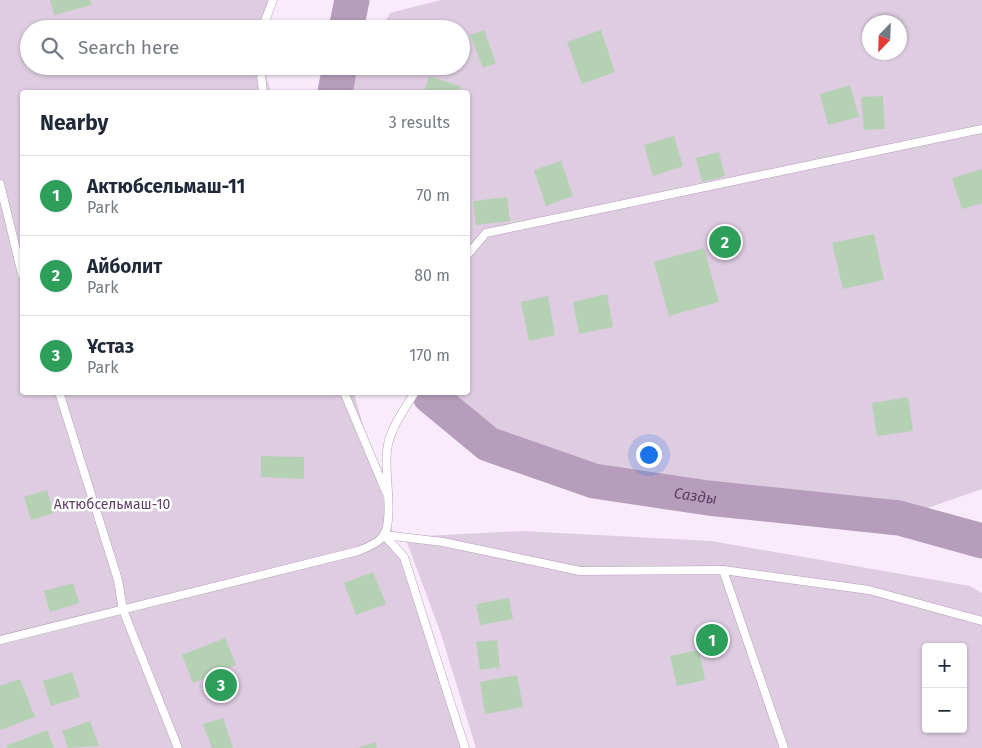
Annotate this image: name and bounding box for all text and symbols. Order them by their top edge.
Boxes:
north arrow [862,15,907,60]
search box [20,20,470,75]
icon: search [38,34,66,62]
text: Search here [78,36,179,59]
text: Nearby [40,110,108,136]
text: 3 results [389,113,450,132]
text: Актюбсельмаш-11 [87,175,245,198]
text: 1 [52,186,60,205]
text: 70 m [416,186,450,205]
text: Park [87,198,119,217]
pin: 2 [709,223,741,261]
text: Айболит [87,255,162,278]
text: 2 [52,266,60,285]
text: 80 m [414,266,450,285]
text: Park [87,278,119,297]
text: Ұстаз [87,335,134,358]
text: 3 [52,346,60,365]
text: 170 m [409,346,450,365]
text: Park [87,358,119,377]
your location [636,442,662,468]
water label: Сазды [673,484,718,508]
park label: Актюбсельмаш-10 [54,496,170,513]
pin: 1 [696,621,728,659]
map controls [922,643,967,733]
button: + [922,643,967,688]
pin: 3 [205,666,237,704]
button: − [922,688,967,733]

